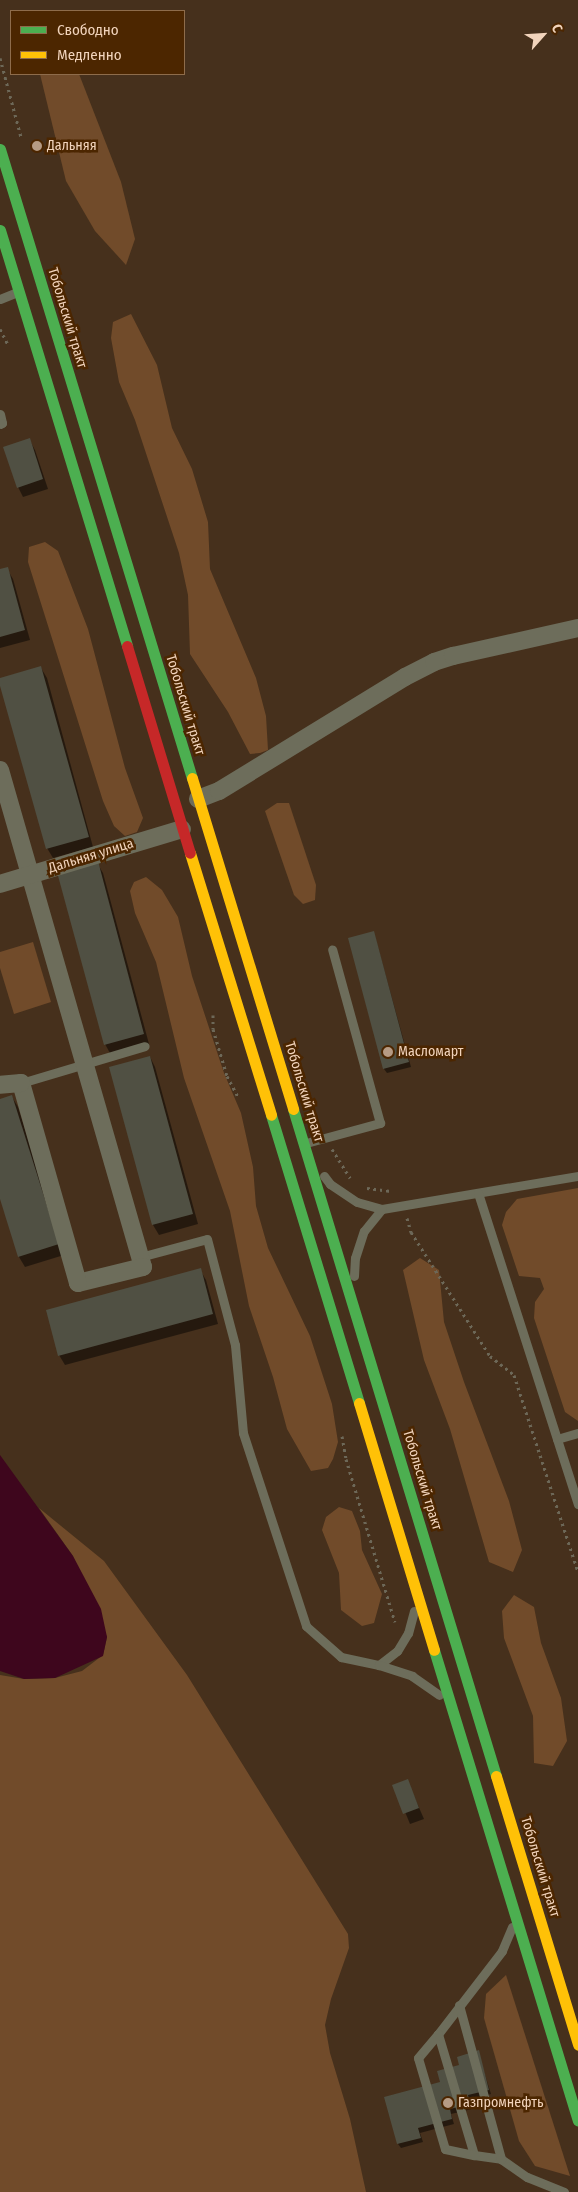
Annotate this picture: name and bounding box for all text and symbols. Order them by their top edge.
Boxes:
legend [10,10,185,75]
north arrow [518,10,568,60]
text: Свободно [57,21,119,39]
text: С [548,21,566,35]
text: Медленно [57,46,122,64]
place label: Дальняя [47,138,97,154]
marker: Дальняя [31,140,43,152]
street label: Тобольский тракт [44,266,90,370]
street label: Тобольский тракт [162,653,208,757]
street label: Дальняя улица [46,835,136,877]
street label: Тобольский тракт [281,1040,327,1144]
place label: Масломарт [398,1044,464,1060]
marker: Масломарт [382,1046,394,1058]
street label: Тобольский тракт [399,1428,445,1532]
street label: Тобольский тракт [517,1815,563,1919]
place label: Газпромнефть [458,2095,543,2111]
marker: Газпромнефть [442,2097,454,2109]

